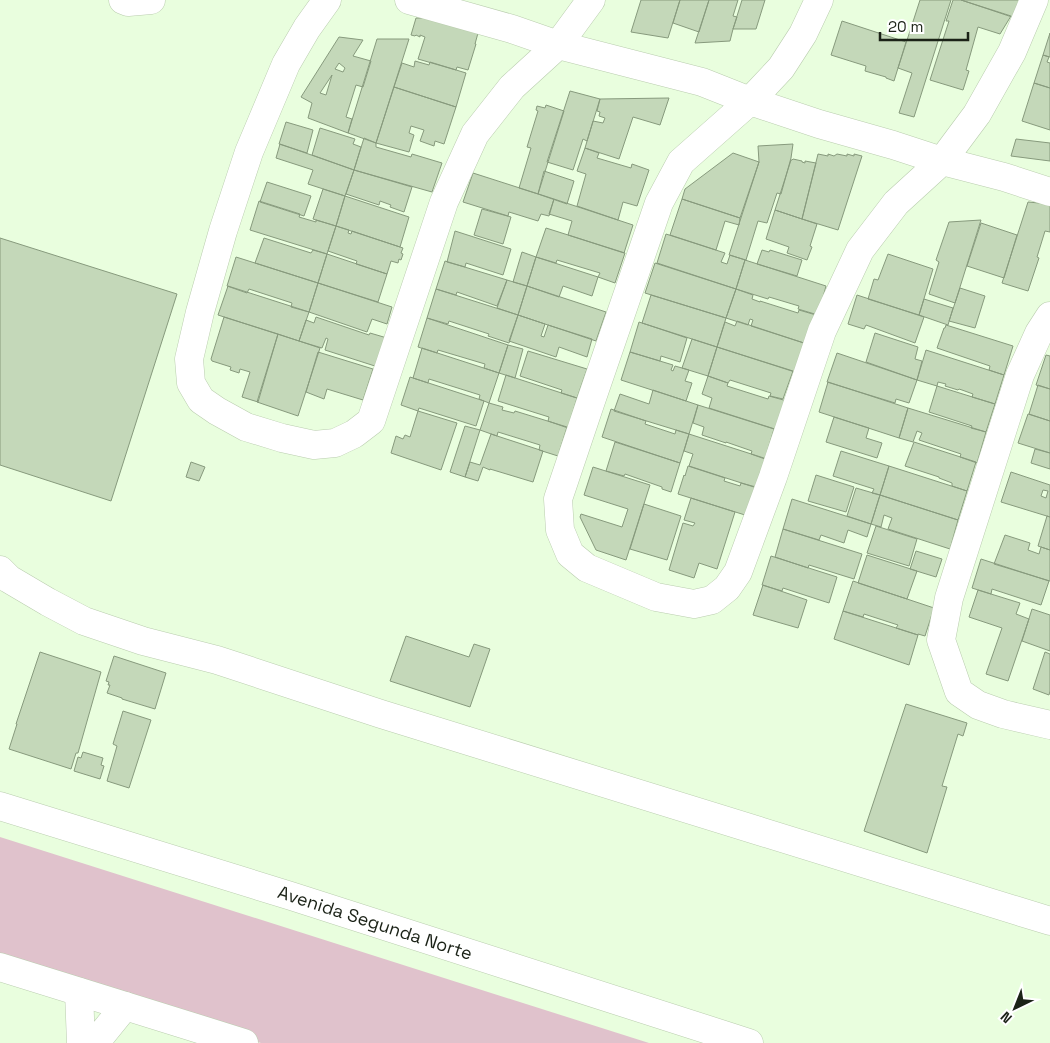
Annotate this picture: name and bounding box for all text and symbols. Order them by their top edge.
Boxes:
scale bar [880,10,968,42]
text: 20 m [888,17,923,36]
street label: Avenida Segunda Norte [275,880,475,965]
north arrow [990,983,1040,1033]
text: N [997,1008,1016,1027]

